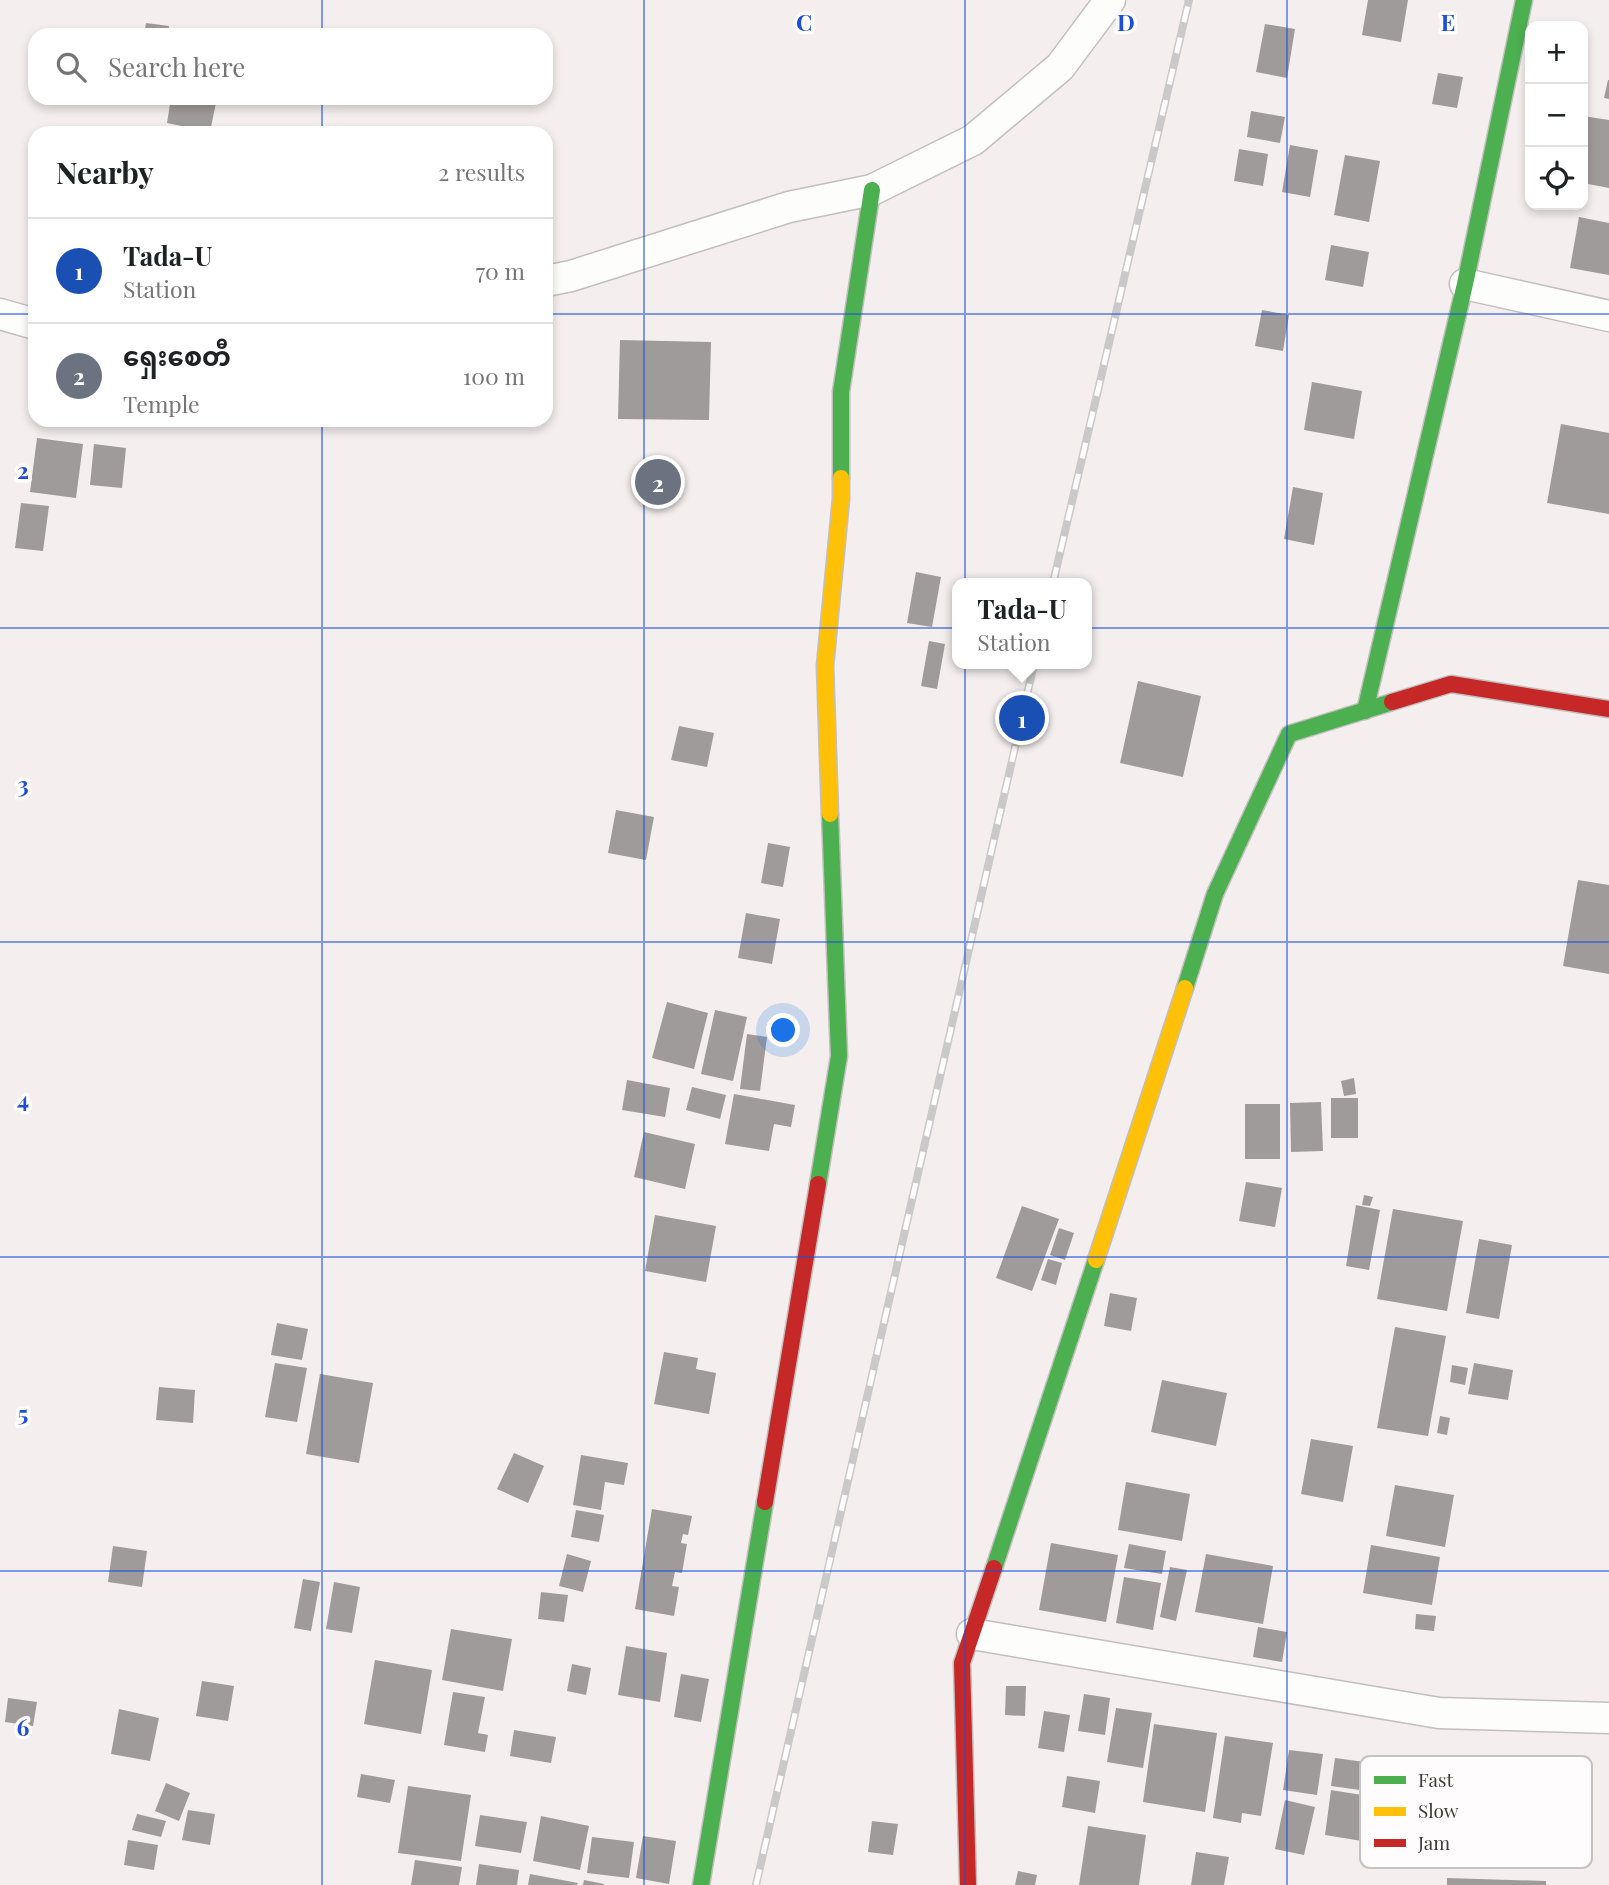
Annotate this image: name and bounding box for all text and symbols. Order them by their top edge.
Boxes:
text: C [796,6,812,37]
text: D [1117,6,1135,37]
text: E [1441,6,1455,37]
map controls [1525,21,1588,210]
button: + [1525,21,1588,84]
search box [28,28,553,105]
icon: search [52,48,90,86]
text: Search here [108,49,245,84]
button: − [1525,84,1588,147]
button: locate [1525,147,1588,210]
text: Nearby [56,152,154,192]
text: 2 results [438,156,525,187]
text: Tada-U [123,238,212,273]
text: 1 [75,255,83,286]
text: 70 m [476,255,525,286]
text: Station [123,273,196,304]
text: ရှေးစေတီ [123,338,231,373]
text: 2 [73,360,85,391]
text: 100 m [463,360,525,391]
text: Temple [123,388,200,419]
text: 2 [17,454,29,485]
pin: 2 [635,456,681,508]
popup [952,578,1092,669]
text: Tada-U [977,591,1067,626]
text: Station [977,626,1051,657]
pin: 1 [999,692,1045,744]
text: 3 [17,768,29,799]
your location [766,1013,800,1047]
text: 4 [17,1083,29,1114]
text: 5 [18,1397,28,1428]
text: 6 [17,1711,30,1742]
legend [1360,1756,1592,1868]
text: Fast [1418,1766,1454,1792]
text: Slow [1418,1797,1459,1823]
text: Jam [1417,1829,1450,1855]

